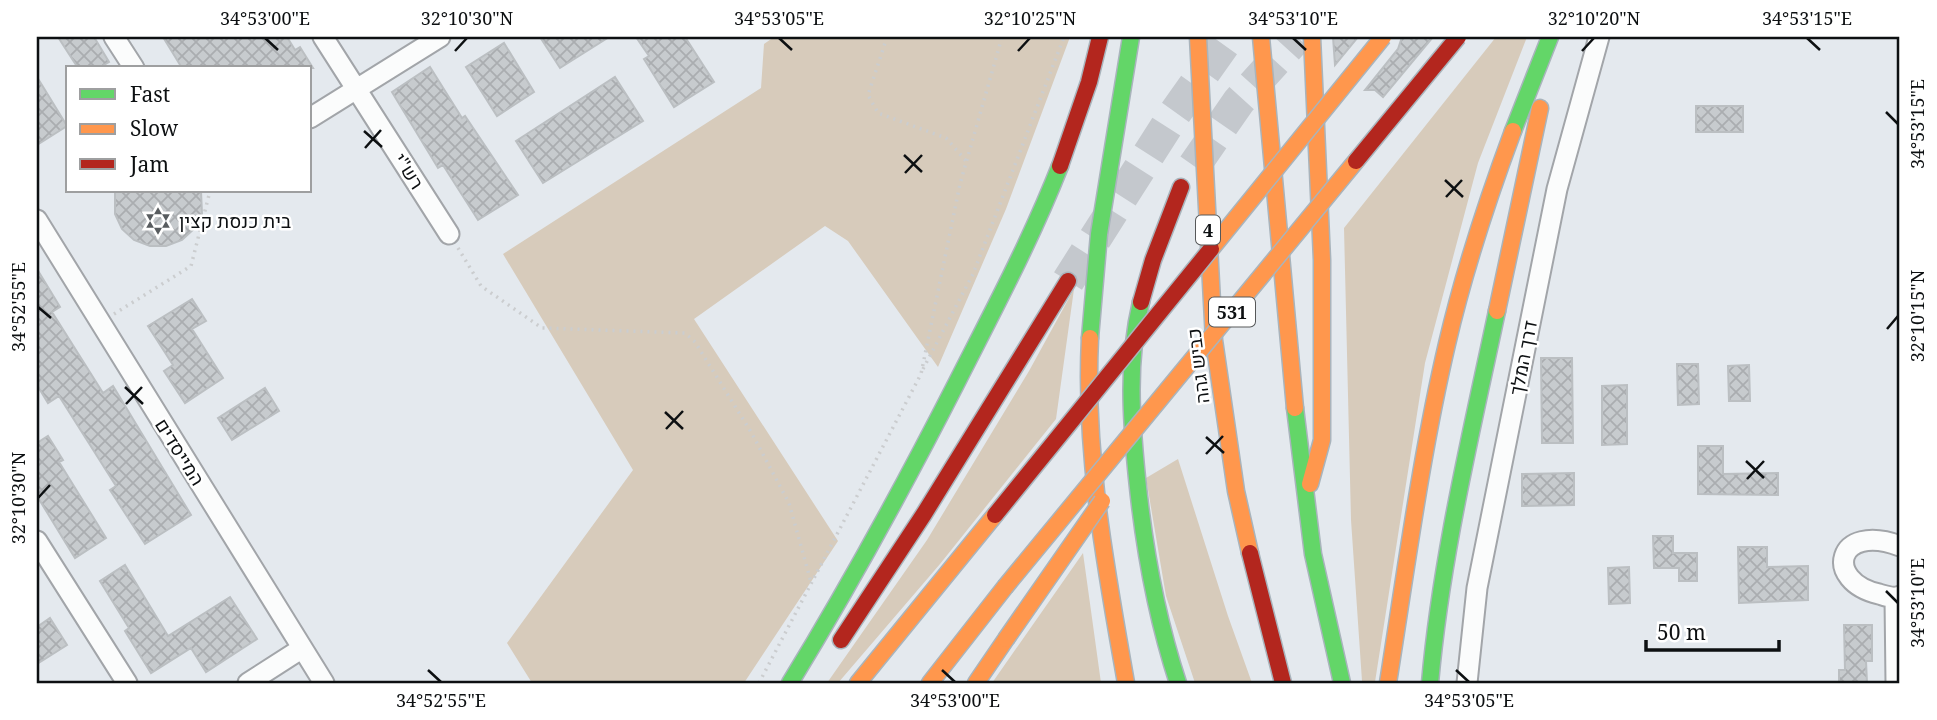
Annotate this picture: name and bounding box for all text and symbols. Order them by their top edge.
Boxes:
text: 34°53'00"E [220,6,310,30]
text: 32°10'30"N [421,6,514,30]
text: 34°53'05"E [734,6,824,30]
text: 32°10'25"N [984,6,1077,30]
text: 34°53'10"E [1248,6,1338,30]
text: 32°10'20"N [1548,6,1641,30]
text: 34°53'15"E [1762,6,1852,30]
legend [66,66,312,192]
text: 34°53'15"E [1905,79,1929,169]
text: Fast [130,80,170,108]
text: Slow [130,114,179,142]
street label: רש"י [388,148,430,194]
text: Jam [129,150,169,178]
synagogue icon: בית כנסת קצין [143,206,173,236]
place label: בית כנסת קצין [179,208,291,234]
road number: 4 [1196,215,1220,244]
text: 34°52'55"E [6,262,30,352]
text: 32°10'15"N [1905,269,1929,362]
road number: 531 [1209,298,1255,326]
street label: דרך המלך [1503,318,1543,398]
street label: כביש גהה [1180,327,1216,405]
street label: המייסדים [149,414,211,490]
text: 32°10'30"N [6,451,30,544]
text: 34°53'10"E [1905,558,1929,648]
scale bar [1646,608,1780,652]
text: 50 m [1657,618,1706,646]
text: 34°52'55"E [396,688,486,712]
text: 34°53'00"E [910,688,1000,712]
text: 34°53'05"E [1424,688,1514,712]

